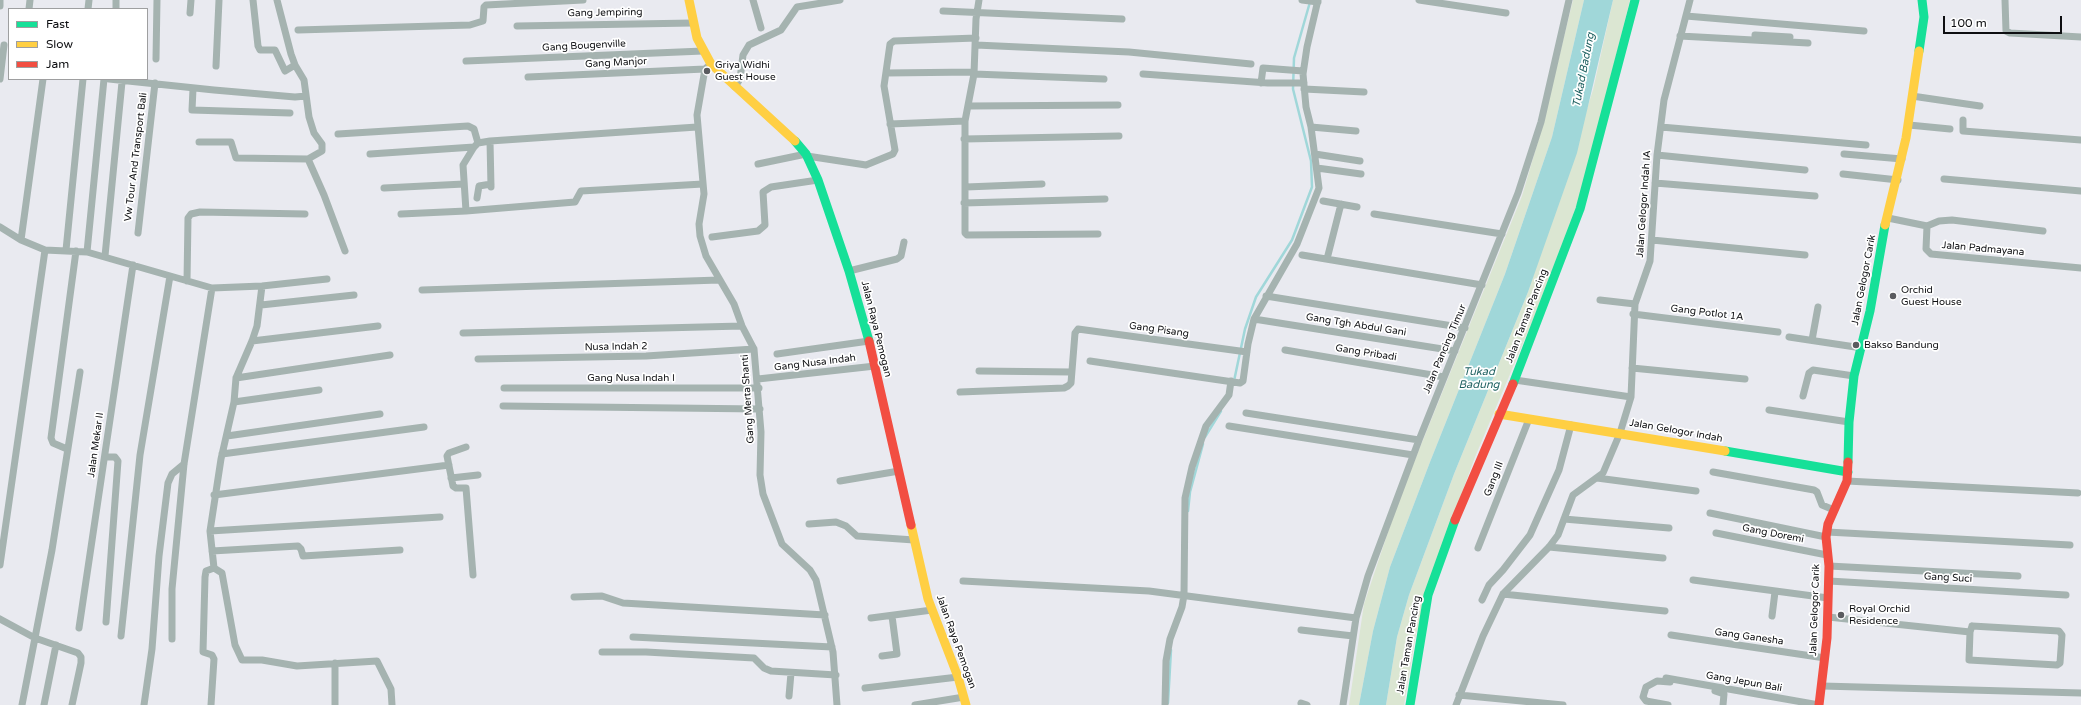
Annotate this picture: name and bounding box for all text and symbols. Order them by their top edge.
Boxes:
street label: Gang Jempiring [567,6,643,20]
legend [8,8,148,80]
scale bar [1945,8,2064,34]
text: 100 m [1950,16,1987,30]
text: Fast [46,17,69,31]
water label: Tukad Badung [1570,32,1598,108]
text: Slow [46,37,73,51]
street label: Gang Bougenville [542,38,626,54]
street label: Gang Manjor [585,55,647,71]
text: Jam [46,57,69,71]
place label: Griya Widhi Guest House [715,59,776,82]
marker: Griya Widhi Guest House [702,66,712,76]
street label: Vw Tour And Transport Bali [122,92,150,222]
street label: Jalan Gelogor Indah IA [1634,150,1654,258]
street label: Jalan Gelogor Carik [1849,234,1879,326]
street label: Jalan Padmayana [1941,239,2025,259]
street label: Jalan Taman Pancing [1504,267,1550,365]
street label: Jalan Raya Pemogan [858,280,894,378]
place label: Orchid Guest House [1901,284,1962,308]
marker: Orchid Guest House [1888,291,1898,301]
street label: Jalan Pancing Timur [1421,303,1469,395]
street label: Gang Potlot 1A [1670,303,1744,323]
street label: Gang Tgh Abdul Gani [1305,311,1407,339]
street label: Gang Pisang [1128,320,1190,340]
place label: Bakso Bandung [1864,339,1939,351]
street label: Nusa Indah 2 [585,340,647,354]
marker: Bakso Bandung [1851,340,1861,350]
street label: Gang Pribadi [1335,342,1397,364]
street label: Gang Nusa Indah [774,352,856,374]
street label: Gang Merta Shanti [739,354,757,444]
water label: Tukad Badung [1458,365,1500,391]
street label: Gang Nusa Indah I [587,372,675,384]
street label: Jalan Mekar II [86,412,106,478]
street label: Jalan Gelogor Indah [1628,417,1724,445]
street label: Gang III [1482,460,1506,498]
street label: Gang Doremi [1741,522,1805,546]
street label: Jalan Gelogor Carik [1807,564,1823,656]
street label: Gang Suci [1924,571,1972,585]
street label: Jalan Raya Pemogan [933,594,979,690]
street label: Jalan Taman Pancing [1394,595,1424,695]
place label: Royal Orchid Residence [1849,603,1910,626]
marker: Royal Orchid Residence [1836,610,1846,620]
street label: Gang Ganesha [1714,626,1784,648]
street label: Gang Jepun Bali [1705,669,1783,695]

